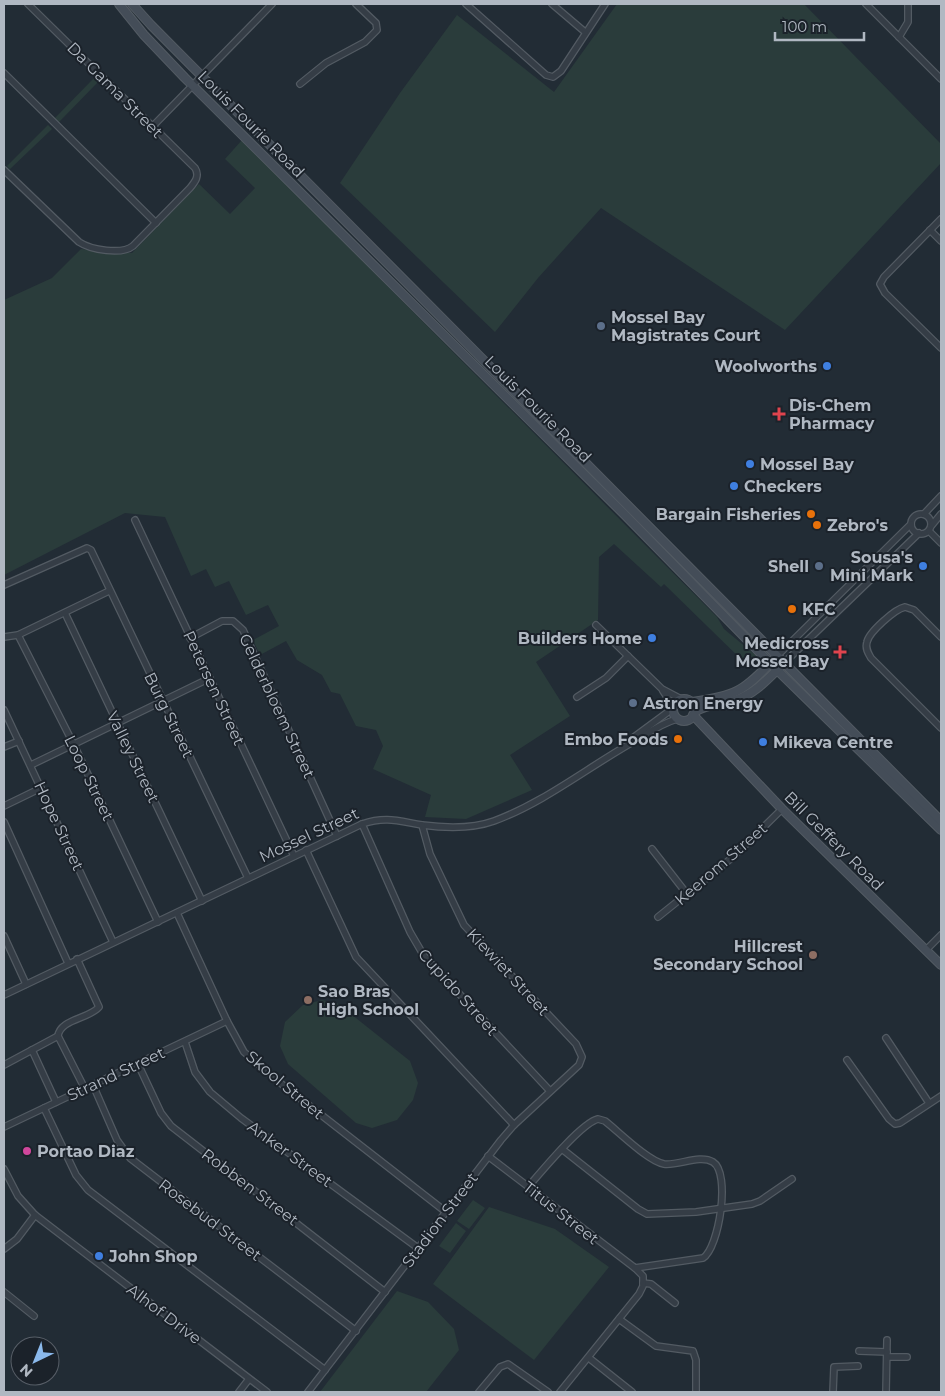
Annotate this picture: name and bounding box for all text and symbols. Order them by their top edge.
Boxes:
scale bar [775,10,864,42]
text: 100 m [782,17,827,36]
street label: Da Gama Street [63,38,167,142]
street label: Louis Fourie Road [194,67,308,181]
place label: Mossel Bay Magistrates Court [611,308,761,345]
marker: Mossel Bay Magistrates Court [595,320,607,332]
street label: Louis Fourie Road [481,352,595,466]
place label: Woolworths [715,357,817,376]
marker: Woolworths [821,360,833,372]
place label: Dis-Chem Pharmacy [789,396,875,433]
marker: Dis-Chem Pharmacy [773,408,785,420]
place label: Mossel Bay [760,455,854,474]
marker: Mossel Bay [744,458,756,470]
place label: Checkers [744,477,822,496]
marker: Checkers [728,480,740,492]
place label: Bargain Fisheries [656,505,802,524]
marker: Bargain Fisheries [805,508,817,520]
place label: Zebro's [827,516,888,535]
marker: Zebro's [811,519,823,531]
place label: Sousa's Mini Mark [830,548,914,585]
place label: Shell [768,557,809,576]
marker: Shell [813,560,825,572]
marker: Sousa's Mini Mark [917,560,929,572]
place label: KFC [802,600,836,619]
marker: KFC [786,603,798,615]
street label: Petersen Street [179,628,249,749]
place label: Builders Home [518,629,642,648]
street label: Gelderbloem Street [235,631,319,782]
marker: Builders Home [646,632,658,644]
place label: Medicross Mossel Bay [735,634,830,671]
marker: Medicross Mossel Bay [833,645,847,659]
street label: Burg Street [140,669,198,761]
place label: Astron Energy [642,694,763,713]
marker: Astron Energy [627,697,639,709]
street label: Valley Street [103,708,163,806]
place label: Embo Foods [564,730,668,749]
street label: Loop Street [60,732,118,824]
marker: Embo Foods [672,733,684,745]
place label: Mikeva Centre [773,733,893,752]
marker: Mikeva Centre [757,736,769,748]
street label: Hope Street [30,778,88,874]
street label: Bill Geffery Road [780,787,888,895]
street label: Mossel Street [256,803,362,866]
street label: Keerom Street [671,818,771,909]
street label: Kiewiet Street [463,924,554,1020]
place label: Hillcrest Secondary School [653,937,803,974]
street label: Cupido Street [414,945,502,1040]
marker: Hillcrest Secondary School [807,949,819,961]
place label: Sao Bras High School [318,982,419,1019]
marker: Sao Bras High School [302,994,314,1006]
street label: Strand Street [64,1043,168,1105]
street label: Skool Street [242,1047,328,1123]
street label: Anker Street [244,1117,337,1191]
place label: Portao Diaz [37,1142,135,1161]
street label: Robben Street [198,1144,303,1230]
marker: Portao Diaz [21,1145,33,1157]
street label: Stadion Street [398,1168,482,1271]
street label: Rosebud Street [155,1175,266,1265]
street label: Titus Street [519,1178,603,1249]
place label: John Shop [108,1247,198,1266]
marker: John Shop [93,1250,105,1262]
street label: Alhof Drive [123,1280,205,1348]
north arrow [10,1336,60,1386]
text: N [16,1360,36,1381]

